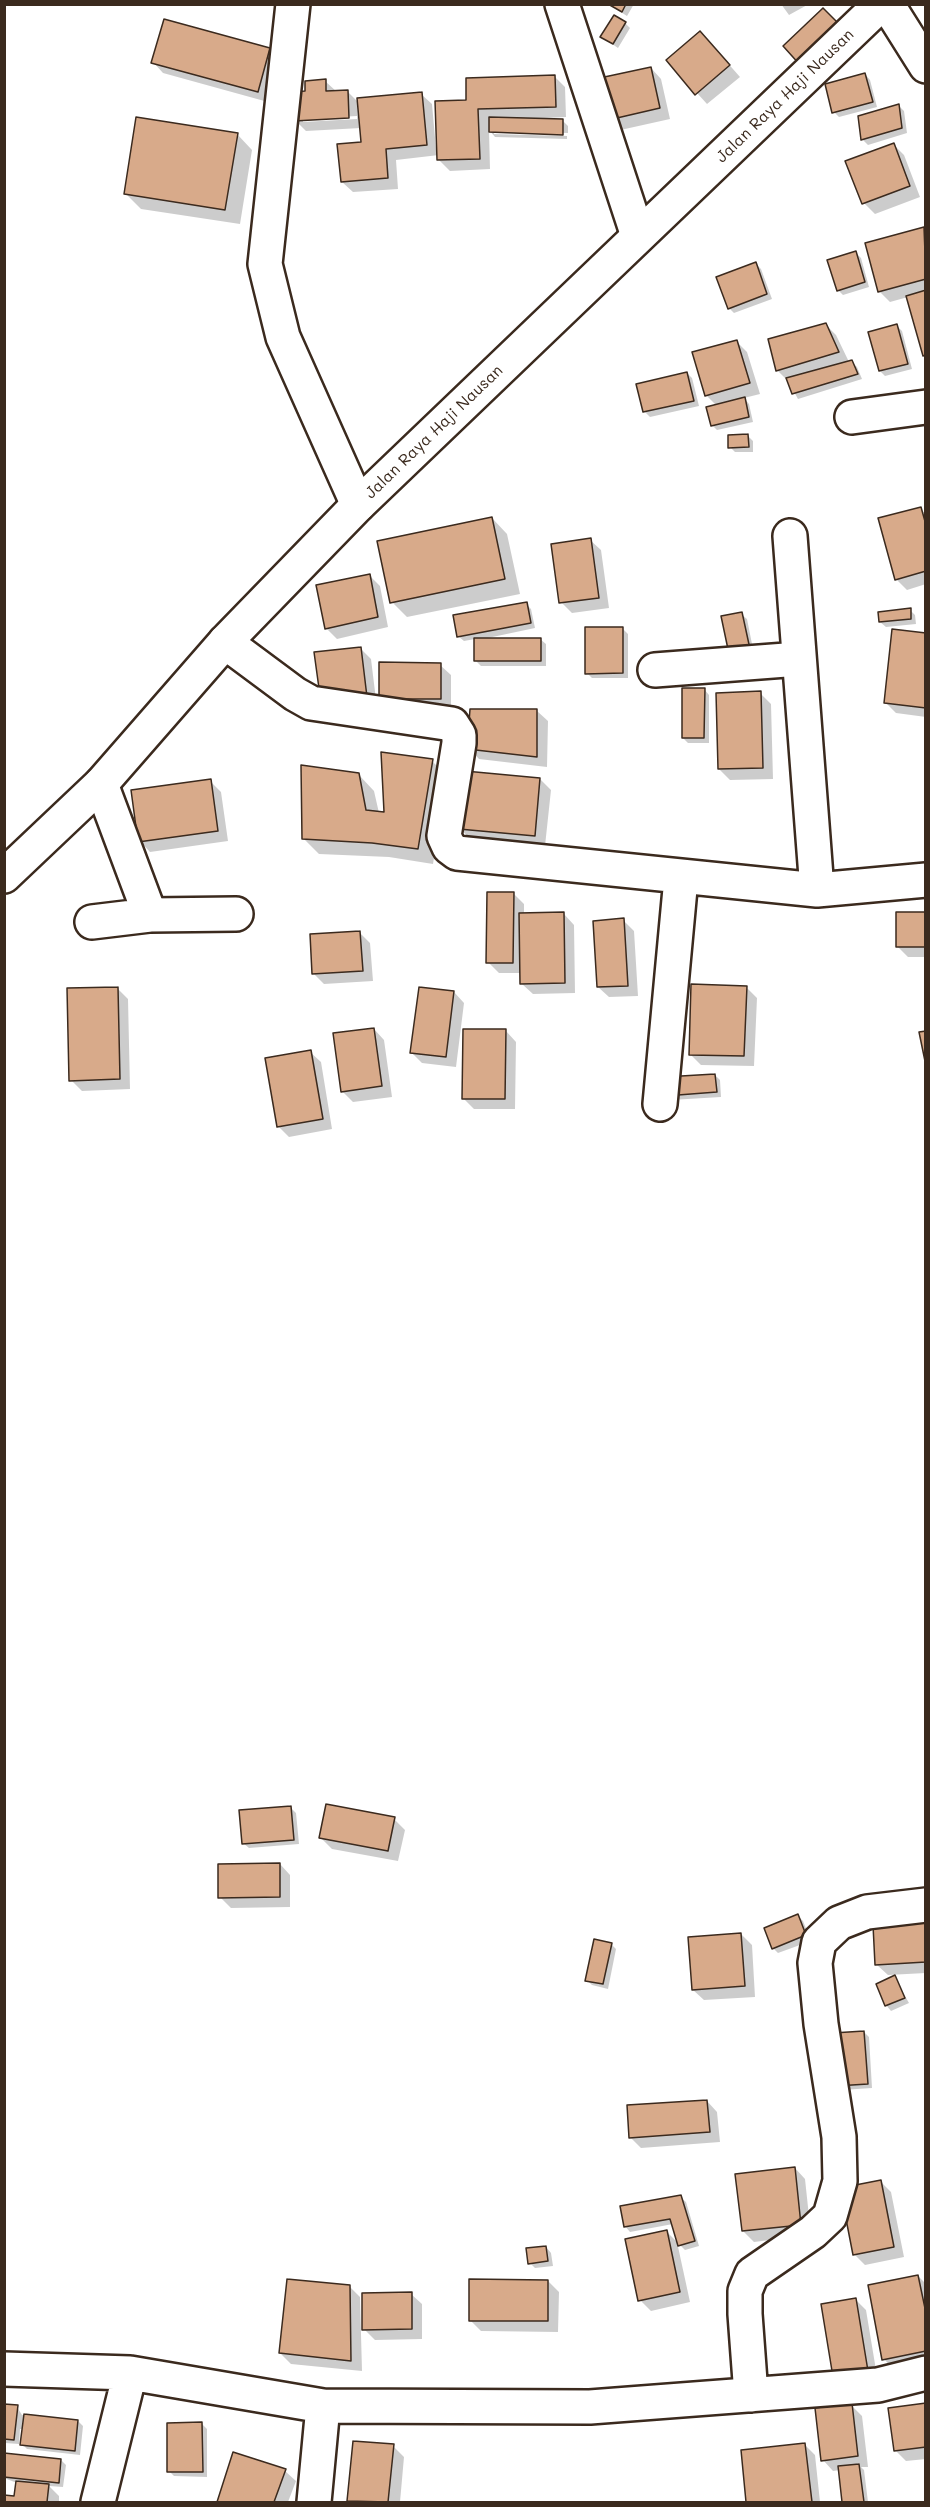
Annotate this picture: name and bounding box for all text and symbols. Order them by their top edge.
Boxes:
street label: Jalan Raya Haji Nausan [712,25,858,167]
street label: Jalan Raya Haji Nausan [361,361,507,503]

